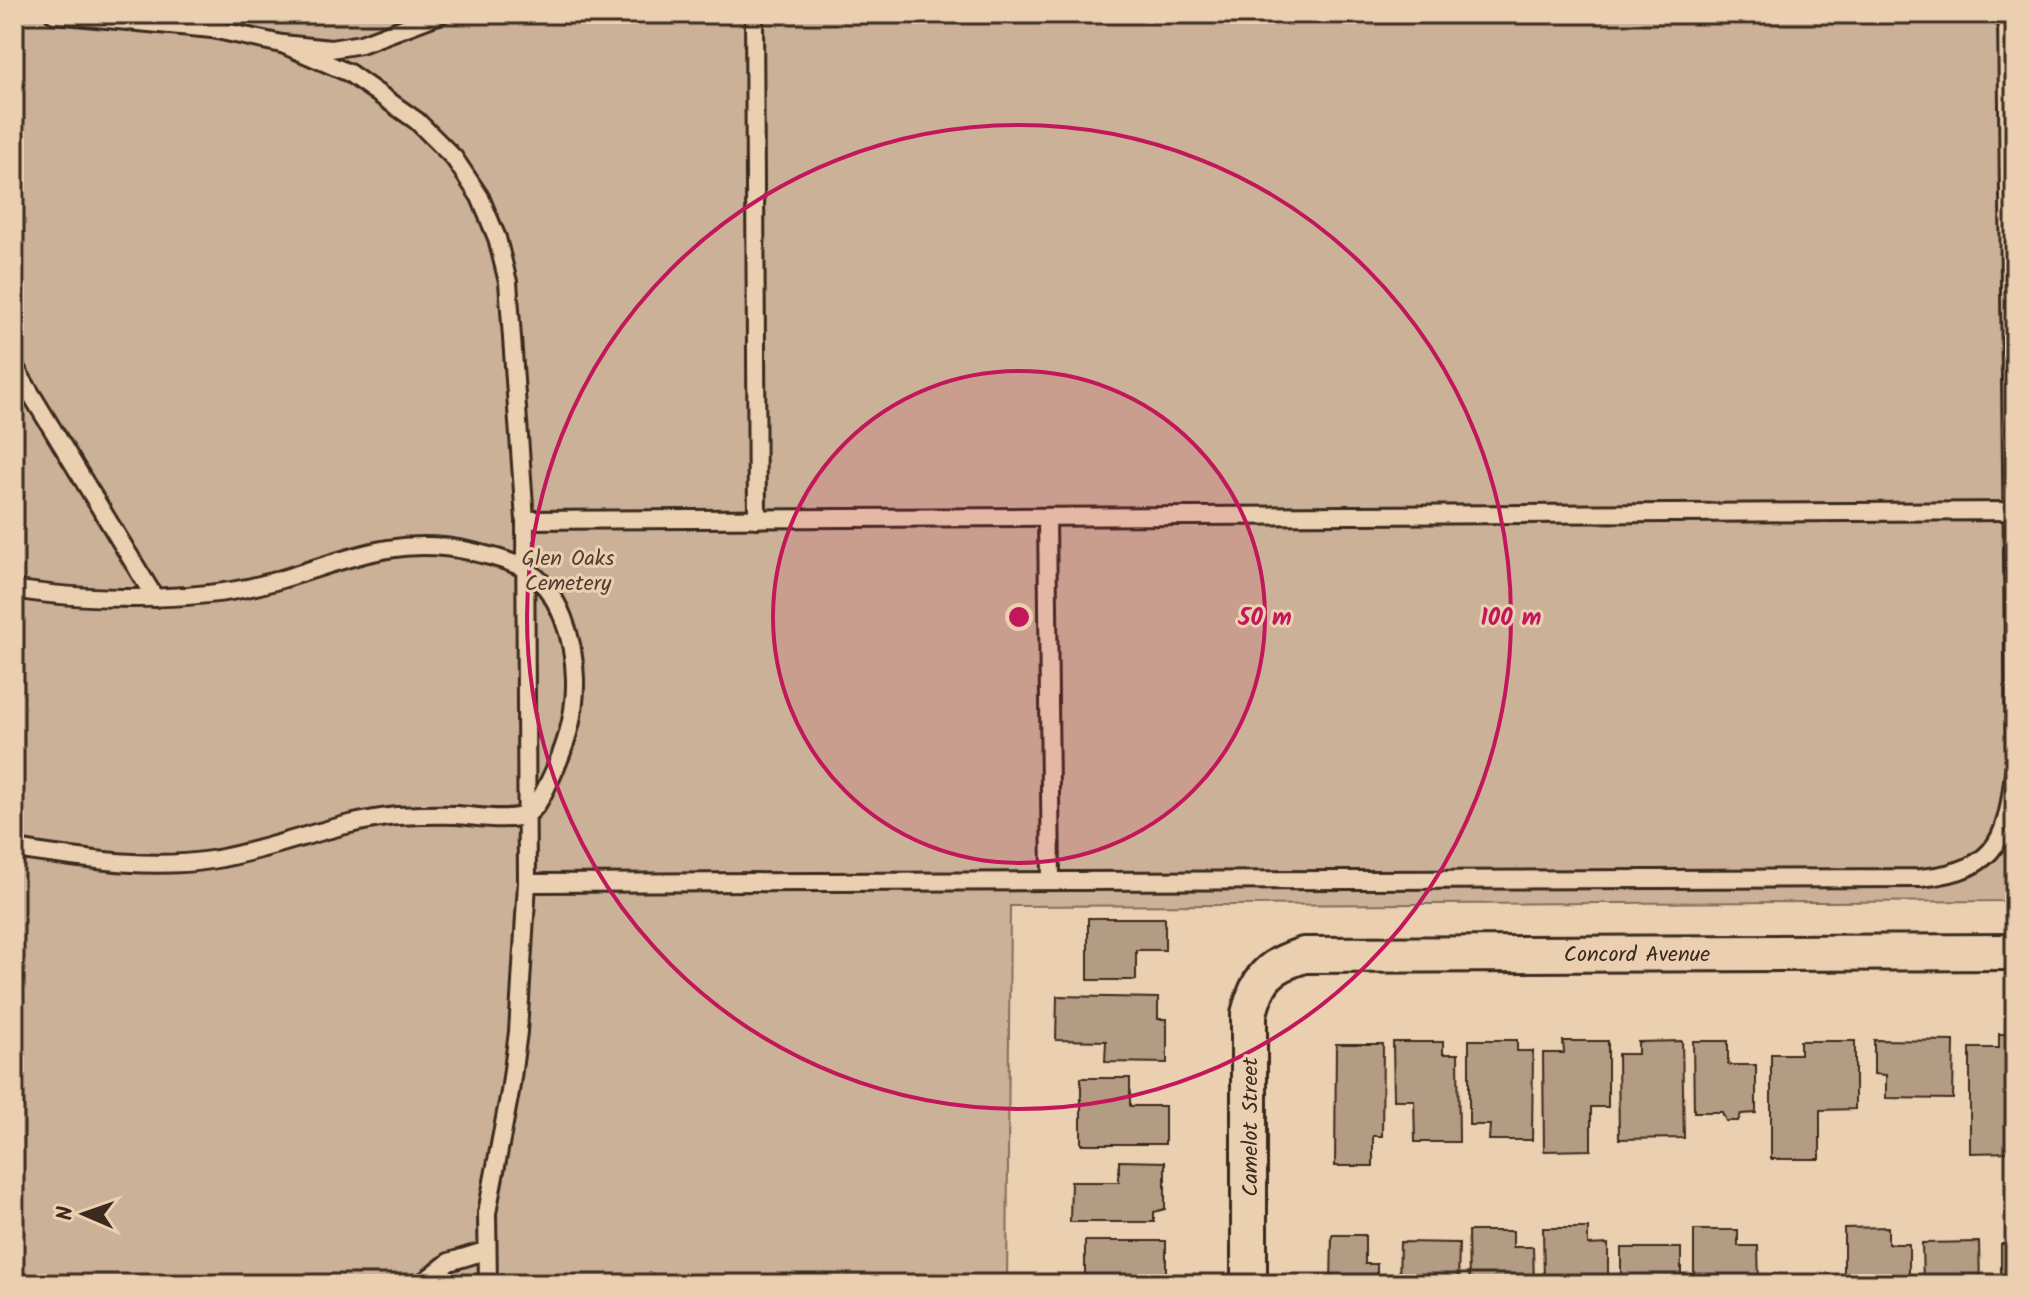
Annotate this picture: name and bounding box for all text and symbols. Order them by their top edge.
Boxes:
park label: Glen Oaks Cemetery [522,542,615,602]
text: 50 m [1237,599,1292,638]
text: 100 m [1481,599,1541,638]
centre of rings [1005,603,1033,631]
street label: Concord Avenue [1564,938,1710,973]
street label: Camelot Street [1234,1057,1269,1197]
north arrow [44,1174,124,1254]
text: N [49,1206,84,1221]

